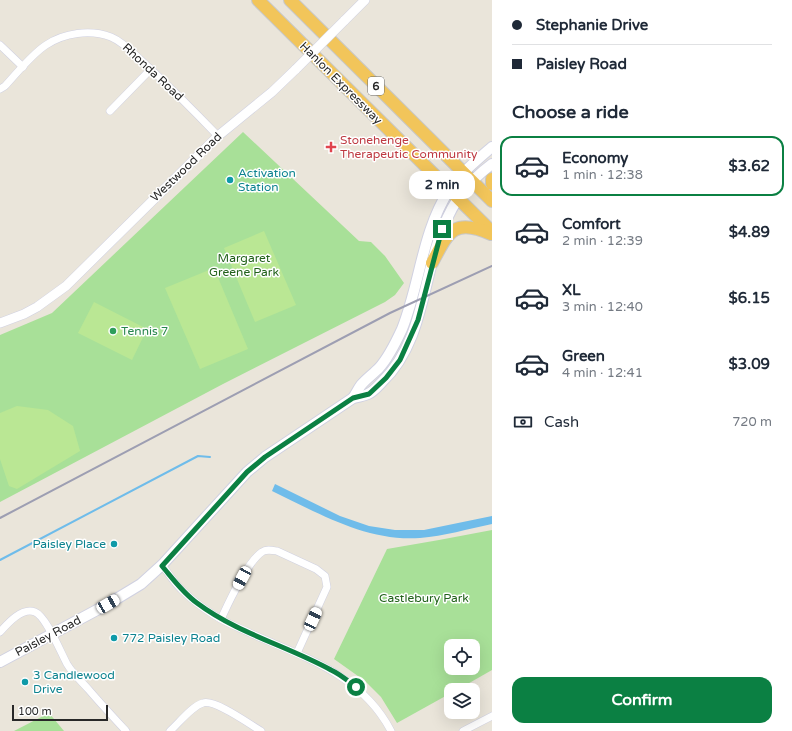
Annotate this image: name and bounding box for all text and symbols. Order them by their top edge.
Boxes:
text: Stephanie Drive [536,16,648,34]
street label: Hanlon Expressway [297,39,385,127]
street label: Rhonda Road [120,40,186,104]
text: Paisley Road [536,55,627,73]
road number: 6 [368,77,384,95]
text: Choose a ride [512,101,629,123]
street label: Westwood Road [148,129,224,205]
place label: Stonehenge Therapeutic Community [340,133,478,161]
marker: Stonehenge Therapeutic Community [325,141,337,153]
icon: car [514,148,550,184]
text: Economy [562,149,628,167]
text: $3.62 [729,157,770,175]
place label: Activation Station [238,166,296,194]
text: 1 min · 12:38 [562,167,643,183]
callout: 2 min [409,171,475,199]
marker: Activation Station [225,175,235,185]
text: 2 min [425,177,459,193]
icon: car [514,214,550,250]
text: Comfort [562,215,621,233]
route end [433,220,451,238]
text: $4.89 [729,223,770,241]
text: 2 min · 12:39 [562,233,643,249]
park label: Margaret Greene Park [209,251,279,279]
icon: car [514,280,550,316]
text: XL [562,281,581,299]
text: $6.15 [729,289,770,307]
text: 3 min · 12:40 [562,299,643,315]
place label: Tennis 7 [121,324,168,338]
marker: Tennis 7 [108,326,118,336]
icon: car [514,346,550,382]
text: Green [562,347,605,365]
text: $3.09 [729,355,770,373]
text: 4 min · 12:41 [562,365,643,381]
icon: cash [512,411,534,433]
text: Cash [544,413,579,431]
text: 720 m [732,414,772,430]
place label: Paisley Place [33,537,106,551]
marker: Paisley Place [109,539,119,549]
car [231,565,253,591]
park label: Castlebury Park [379,591,469,605]
car [95,593,121,615]
car [302,606,324,632]
street label: Paisley Road [13,613,83,659]
place label: 772 Paisley Road [122,631,220,645]
marker: 772 Paisley Road [109,633,119,643]
map controls [444,639,480,719]
button: locate [444,639,480,675]
place label: 3 Candlewood Drive [33,668,115,696]
marker: 3 Candlewood Drive [20,677,30,687]
button: Confirm [512,677,772,723]
route start [347,678,365,696]
button: layers [444,683,480,719]
scale bar [12,703,108,722]
text: 100 m [18,705,52,718]

